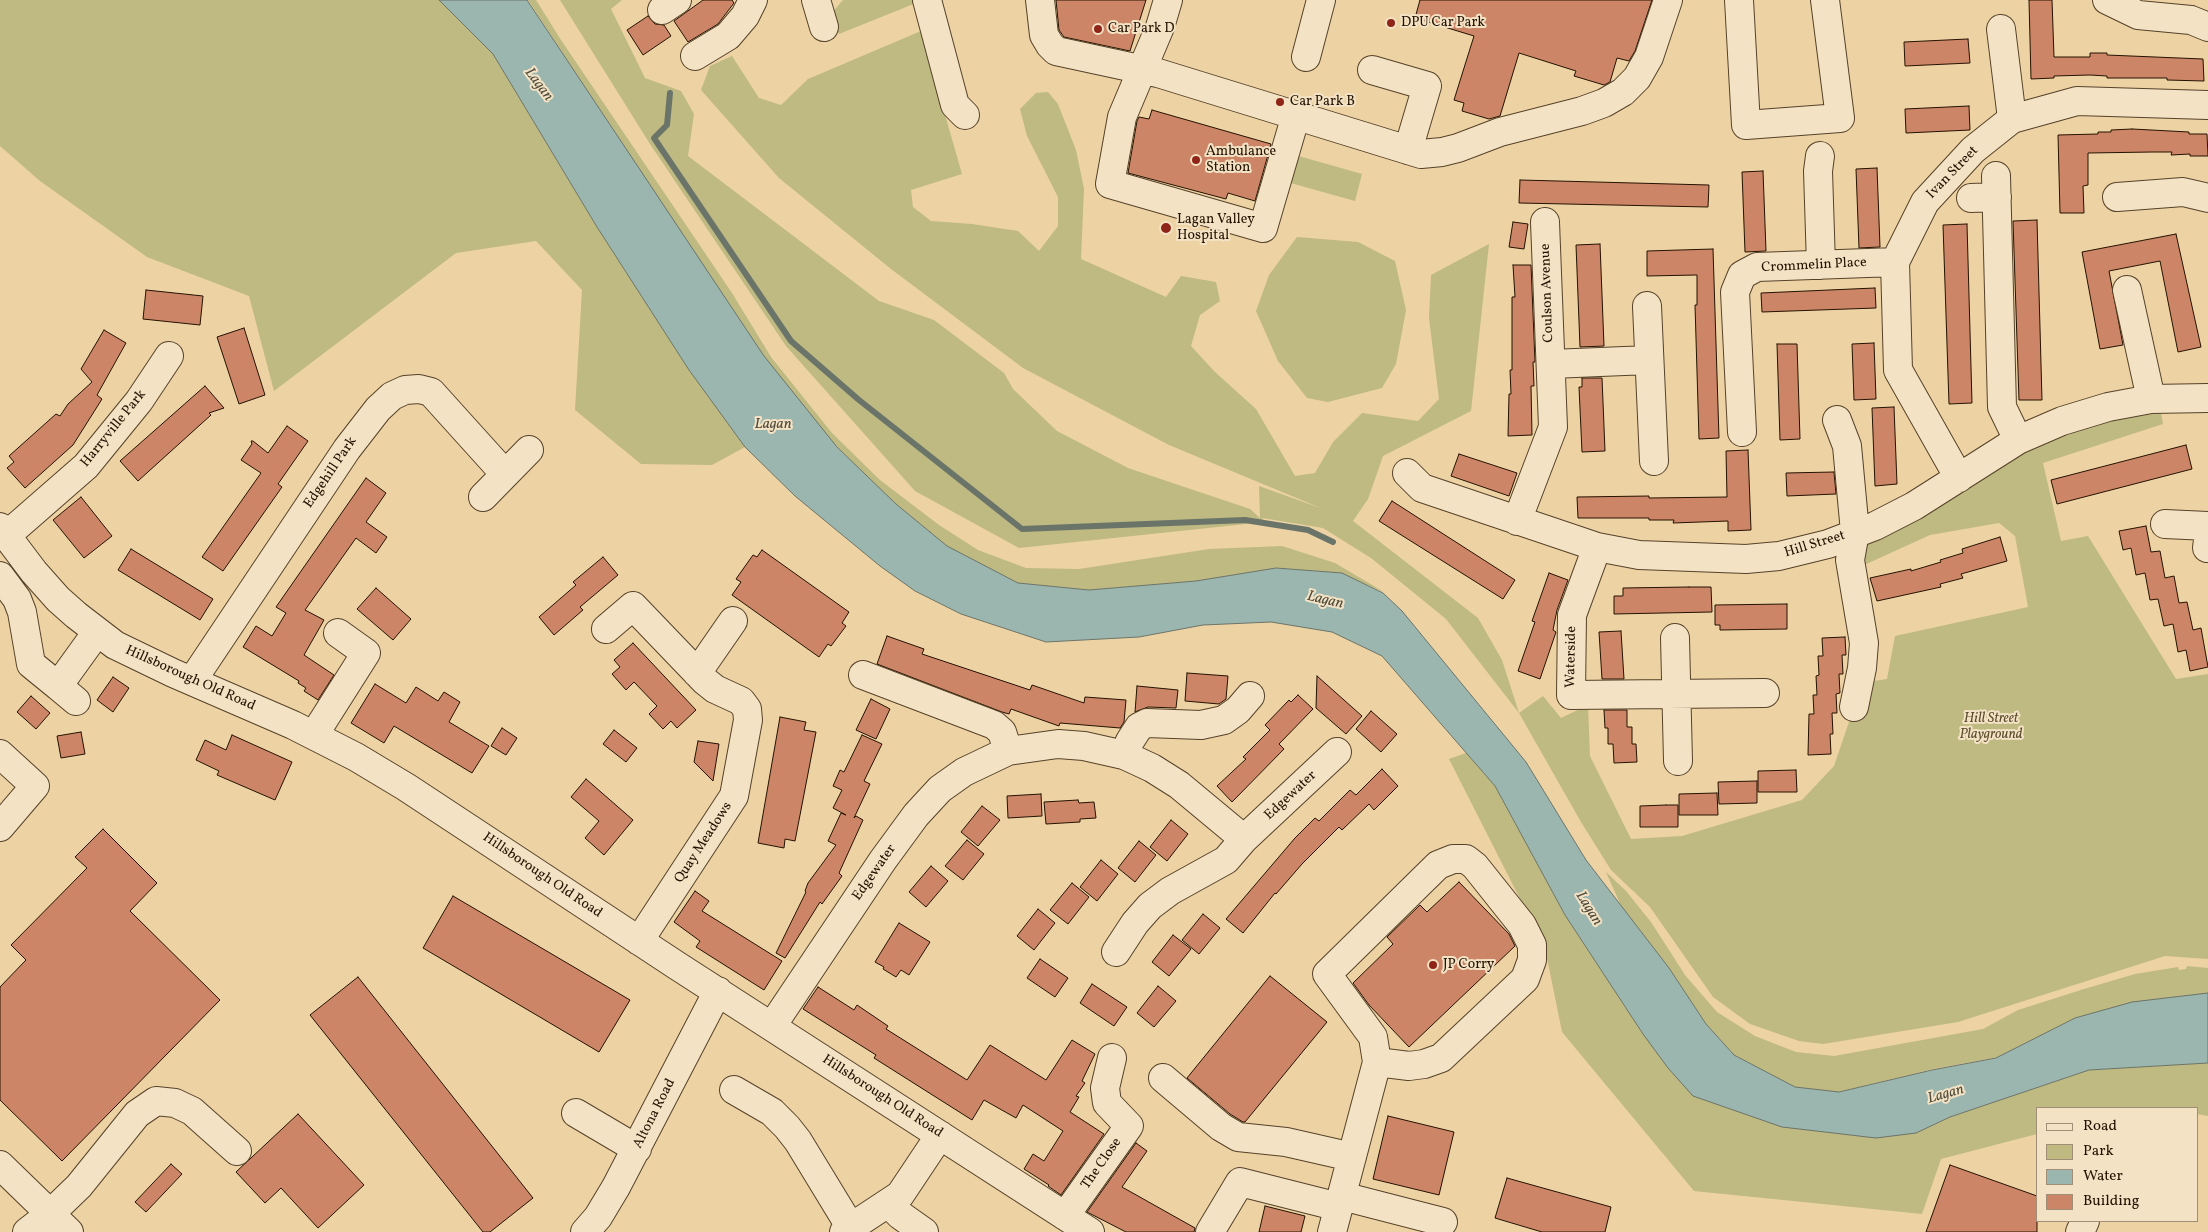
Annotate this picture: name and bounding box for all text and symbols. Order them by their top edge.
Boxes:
place label: DPU Car Park [1401,15,1485,31]
marker: DPU Car Park [1385,17,1397,29]
place label: Car Park D [1108,21,1174,37]
marker: Car Park D [1092,23,1104,35]
water label: Lagan [520,65,556,105]
place label: Car Park B [1290,94,1355,110]
marker: Car Park B [1274,96,1286,108]
street label: Ivan Street [1924,143,1982,203]
place label: Ambulance Station [1206,144,1276,176]
marker: Ambulance Station [1190,154,1202,166]
place label: Lagan Valley Hospital [1177,212,1255,244]
marker: Lagan Valley Hospital [1159,221,1173,235]
street label: Coulson Avenue [1538,243,1558,343]
street label: Crommelin Place [1761,255,1867,277]
street label: Harryville Park [78,387,150,471]
water label: Lagan [755,416,791,434]
street label: Edgehill Park [301,434,361,512]
street label: Hill Street [1783,528,1847,562]
water label: Lagan [1305,588,1345,614]
street label: Waterside [1563,626,1581,688]
street label: Hillsborough Old Road [122,643,258,715]
park label: Hill Street Playground [1960,711,2022,744]
street label: Edgewater [1262,768,1320,824]
street label: Quay Meadows [672,799,736,887]
street label: Hillsborough Old Road [479,830,605,922]
street label: Edgewater [850,842,900,904]
water label: Lagan [1571,889,1605,929]
place label: JP Corry [1443,957,1494,973]
marker: JP Corry [1427,959,1439,971]
street label: Hillsborough Old Road [819,1052,945,1142]
street label: Altona Road [630,1076,680,1152]
water label: Lagan [1926,1081,1966,1109]
legend [2036,1107,2198,1222]
text: Road [2083,1116,2117,1137]
street label: The Close [1078,1135,1126,1193]
text: Park [2083,1141,2114,1162]
text: Water [2083,1166,2123,1187]
text: Building [2083,1191,2139,1212]

